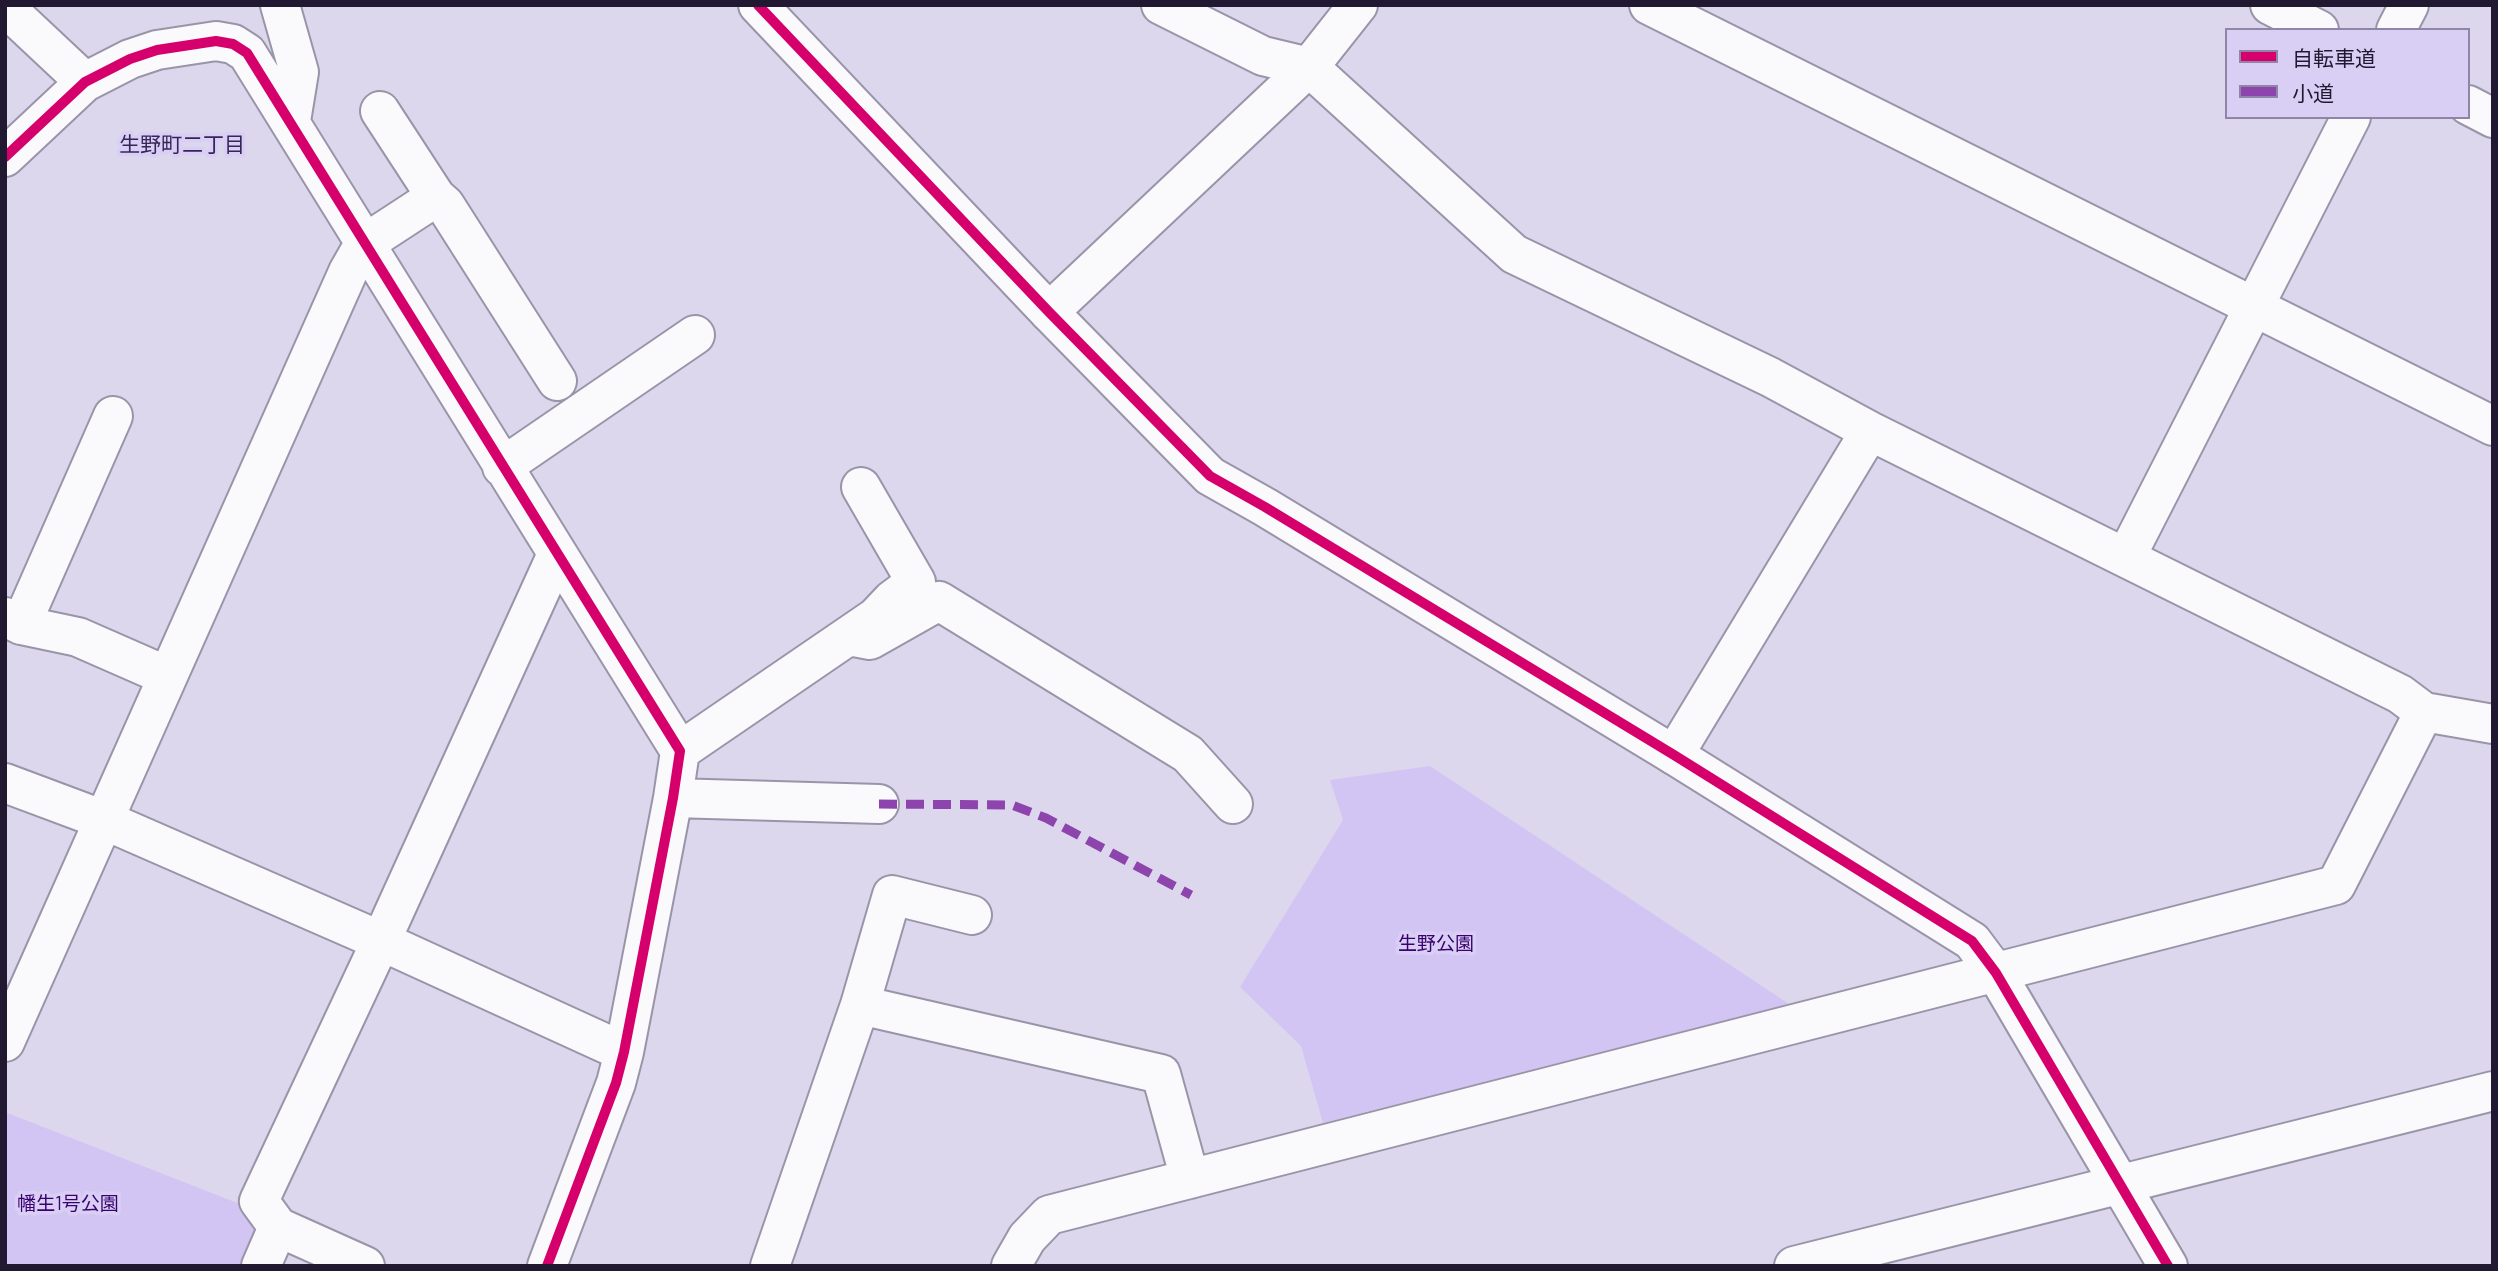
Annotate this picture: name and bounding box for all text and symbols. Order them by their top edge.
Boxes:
legend [2225,28,2470,119]
text: 自転車道 [2292,45,2376,70]
text: 小道 [2292,80,2334,105]
district label: 生野町二丁目 [119,132,245,158]
park label: 生野公園 [1398,933,1474,955]
park label: 幡生1号公園 [17,1193,119,1215]

